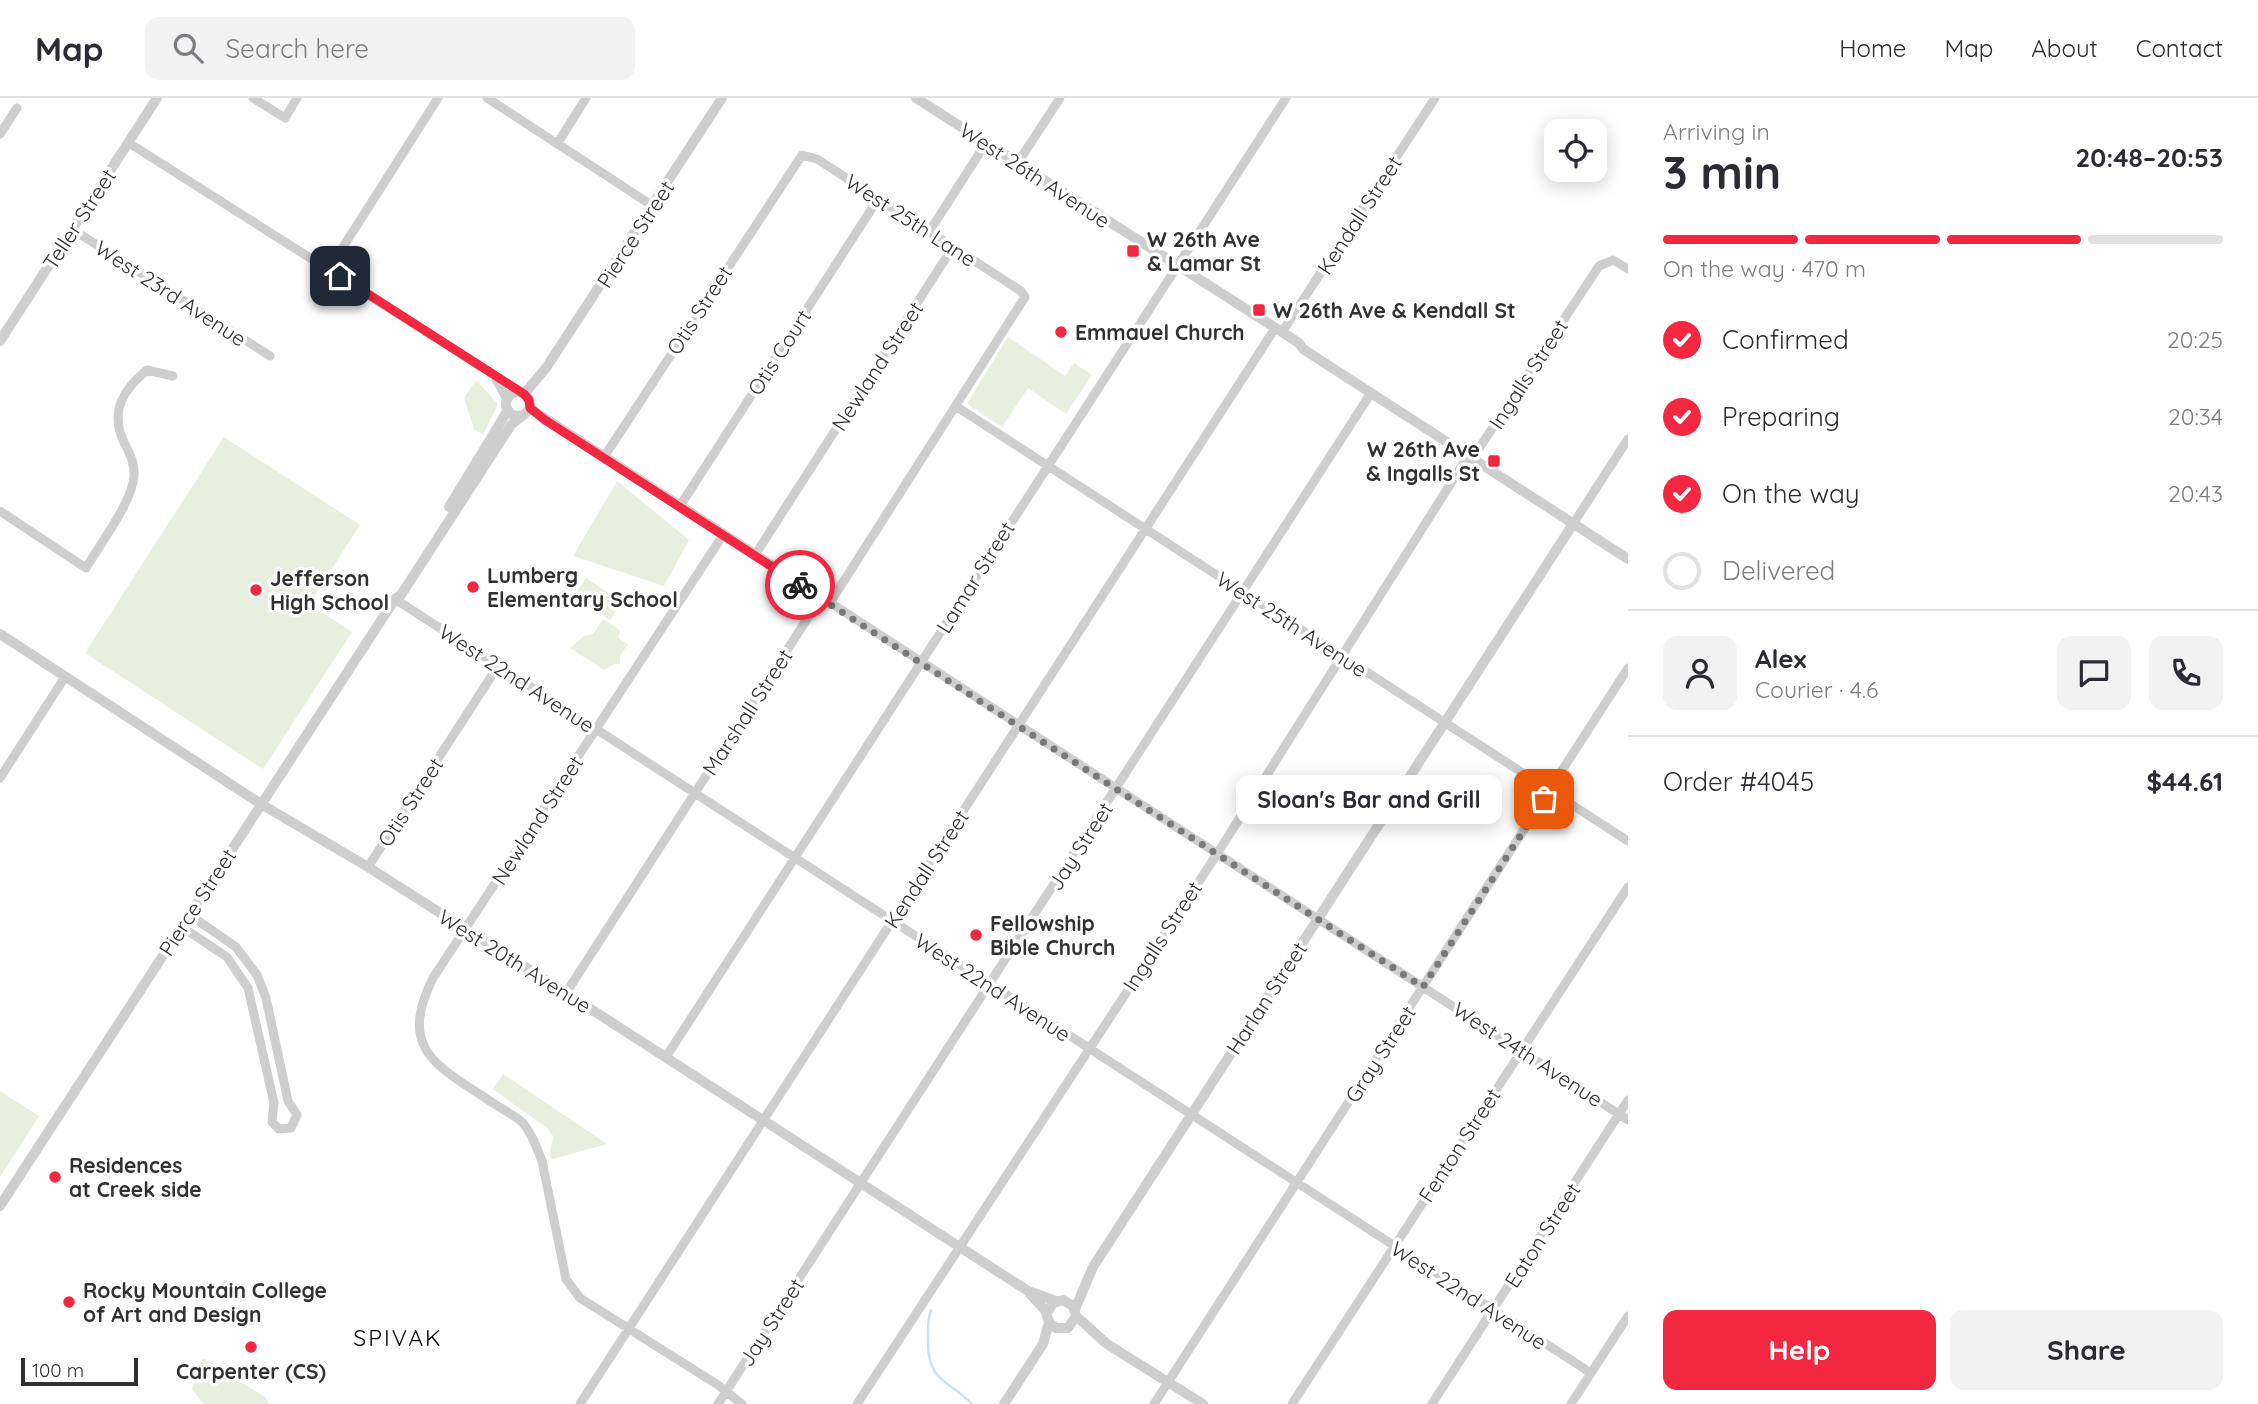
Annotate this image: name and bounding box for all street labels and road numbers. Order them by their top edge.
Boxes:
street label: West 26th Avenue [955,117,1115,233]
street label: Kendall Street [1311,151,1407,279]
street label: Teller Street [37,164,121,274]
street label: West 25th Lane [841,168,981,272]
street label: Pierce Street [591,176,679,292]
street label: West 23rd Avenue [91,234,251,352]
street label: Otis Street [661,261,737,359]
street label: Newland Street [826,297,928,435]
street label: Otis Court [742,304,816,400]
street label: Ingalls Street [1483,314,1573,434]
street label: Lamar Street [930,516,1020,638]
street label: West 25th Avenue [1212,566,1372,682]
street label: West 22nd Avenue [434,618,600,738]
street label: Marshall Street [696,644,798,780]
street label: Newland Street [486,751,588,889]
street label: Otis Street [372,753,448,851]
street label: Jay Street [1042,797,1118,895]
street label: Kendall Street [878,805,974,933]
street label: Pierce Street [153,844,241,960]
street label: Ingalls Street [1117,876,1207,996]
street label: West 20th Avenue [434,904,596,1018]
street label: West 22nd Avenue [910,927,1076,1047]
street label: Harlan Street [1220,937,1312,1059]
street label: West 24th Avenue [1448,996,1608,1112]
street label: Gray Street [1339,1001,1421,1107]
street label: Fenton Street [1413,1083,1505,1207]
street label: Eaton Street [1499,1178,1585,1292]
street label: West 22nd Avenue [1386,1235,1552,1355]
street label: Jay Street [733,1273,809,1371]

